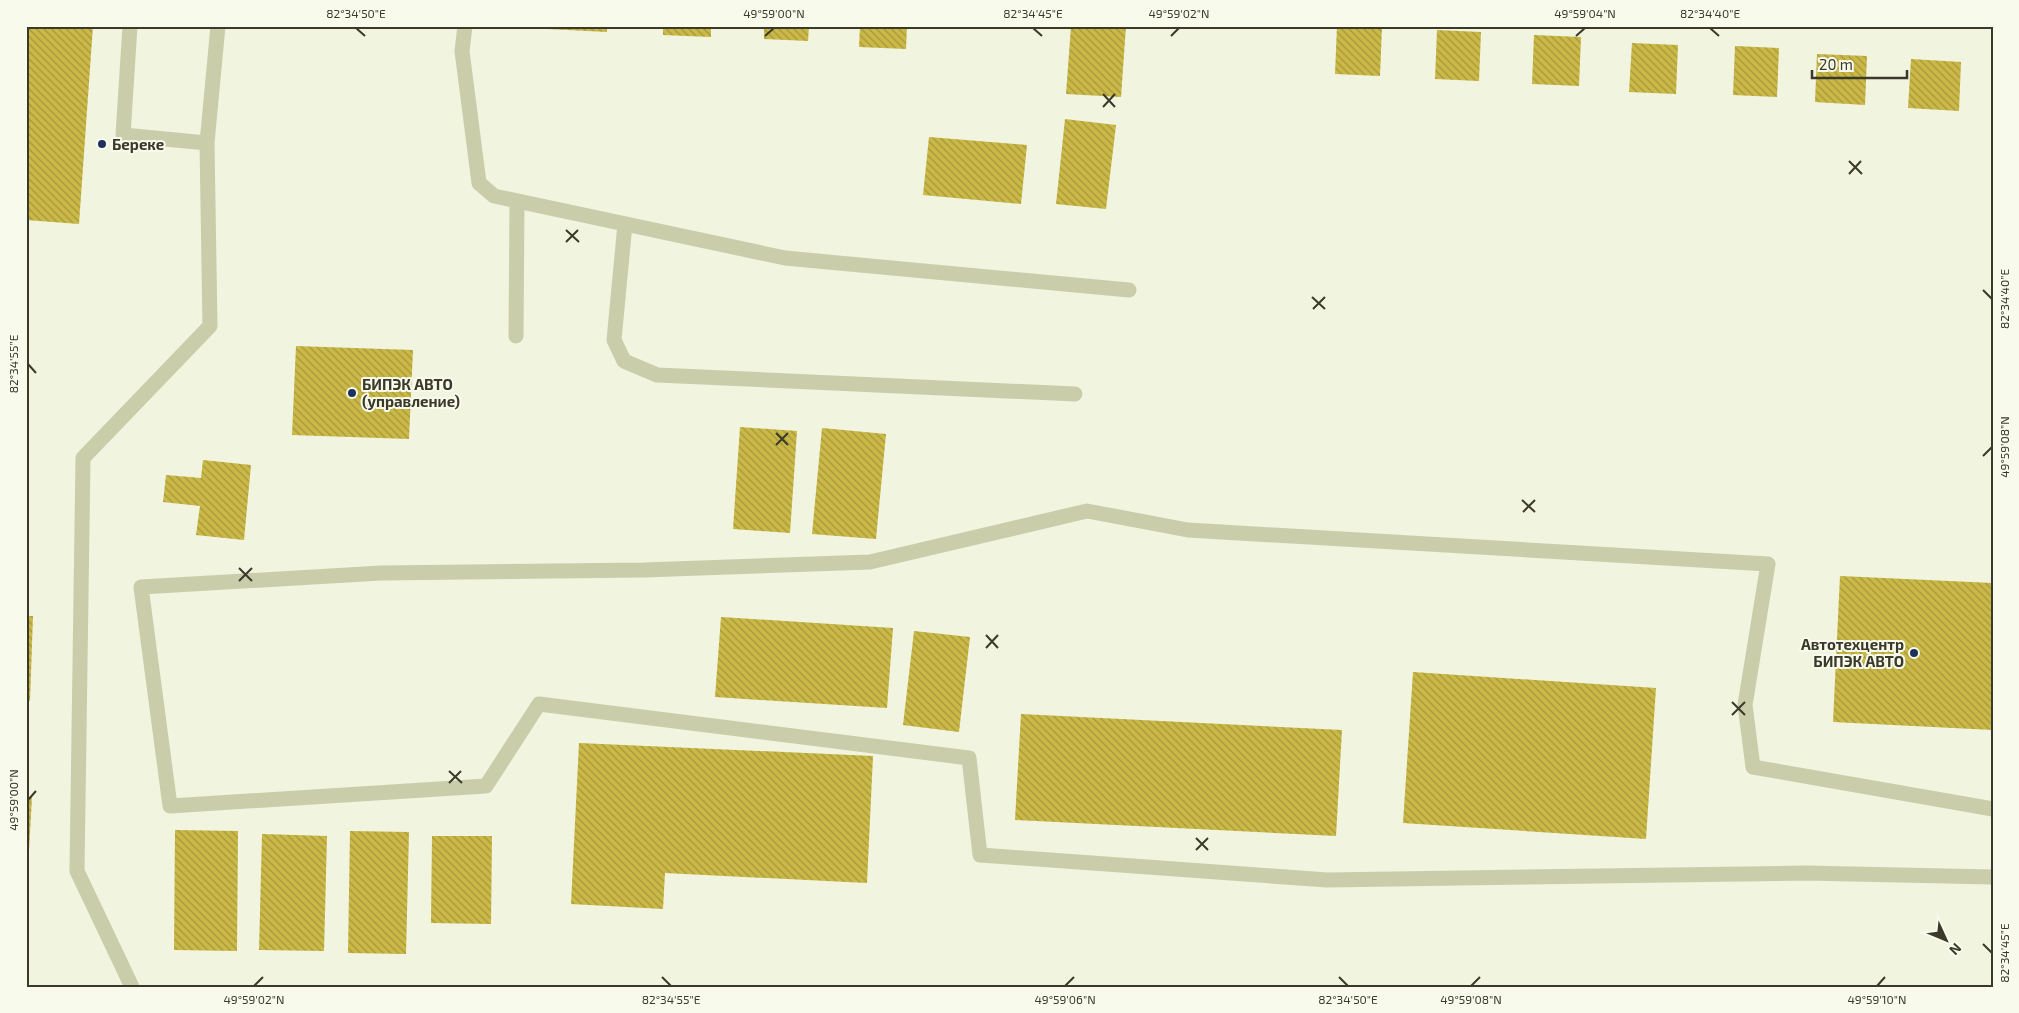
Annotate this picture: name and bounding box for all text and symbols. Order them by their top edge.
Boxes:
text: 82°34'50"E [326,6,386,20]
text: 49°59'00"N [743,6,805,20]
text: 82°34'45"E [1003,6,1063,20]
text: 49°59'02"N [1148,6,1210,20]
text: 49°59'04"N [1554,6,1616,20]
text: 82°34'40"E [1680,6,1740,20]
scale bar [1812,48,1906,80]
text: 20 m [1819,55,1853,73]
place label: Береке [112,135,164,153]
marker: Береке [96,138,108,150]
text: 82°34'40"E [1997,269,2011,329]
text: 82°34'55"E [6,334,20,393]
place label: БИПЭК АВТО (управление) [362,375,460,410]
marker: БИПЭК АВТО (управление) [346,387,358,399]
text: 49°59'08"N [1997,416,2011,478]
place label: Автотехцентр БИПЭК АВТО [1801,635,1904,670]
marker: Автотехцентр БИПЭК АВТО [1908,647,1920,659]
text: 49°59'00"N [6,769,20,831]
north arrow [1922,916,1972,966]
text: 82°34'45"E [1997,923,2011,983]
text: N [1946,940,1965,959]
text: 49°59'02"N [223,992,285,1006]
text: 82°34'55"E [642,992,701,1006]
text: 49°59'06"N [1034,992,1096,1006]
text: 82°34'50"E [1318,992,1378,1006]
text: 49°59'08"N [1440,992,1502,1006]
text: 49°59'10"N [1847,992,1907,1006]

